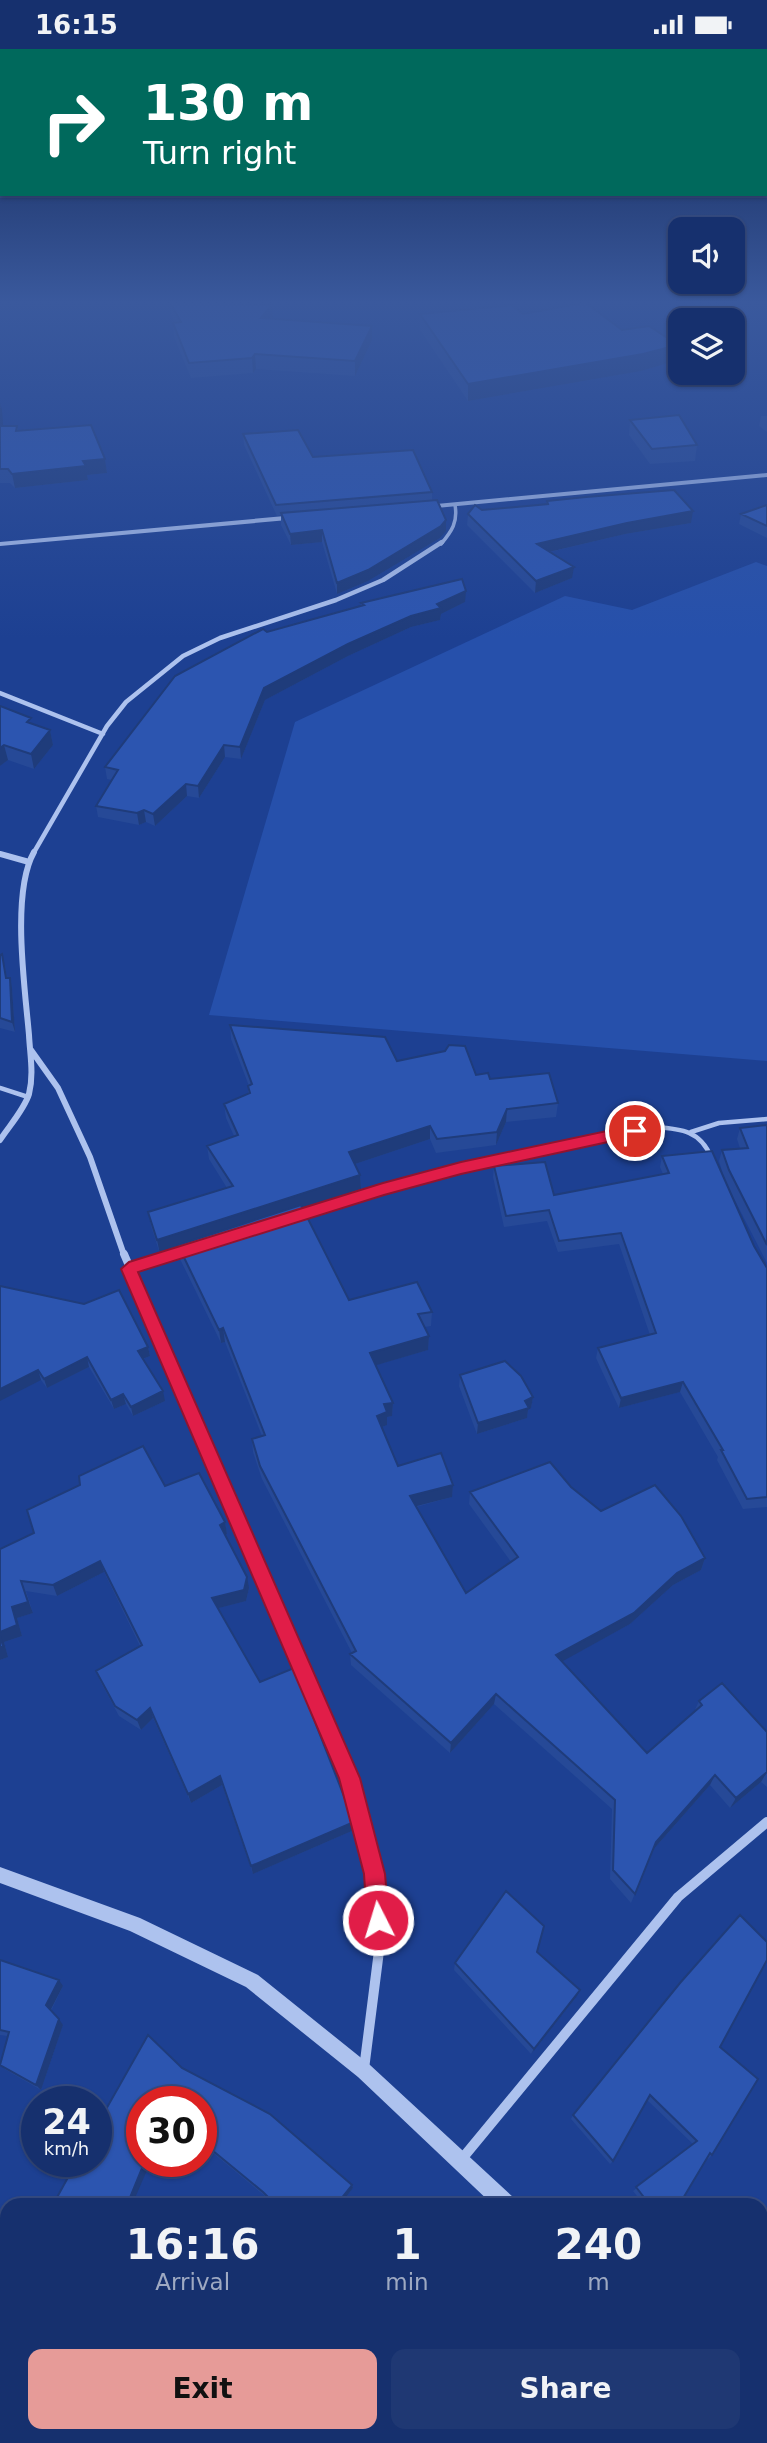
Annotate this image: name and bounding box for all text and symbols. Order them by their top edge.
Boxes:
text: 16:15 [35,10,118,40]
text: 130 m [143,75,313,132]
icon: right [28,77,119,168]
text: Turn right [143,134,296,172]
map controls [668,217,745,385]
button: sound [668,217,745,294]
button: layers [668,308,745,385]
pin [605,1101,665,1161]
icon: arrive [616,1112,654,1150]
position arrow [341,1883,415,1957]
speed limit sign: 30 [126,2086,217,2177]
text: 24 [42,2102,91,2142]
text: km/h [44,2138,89,2159]
text: 16:16 [126,2220,260,2269]
text: 1 [392,2220,422,2269]
text: 240 [555,2220,642,2269]
text: Arrival [155,2269,230,2295]
text: min [385,2269,429,2295]
text: m [587,2269,610,2295]
button: Exit [28,2349,377,2429]
button: Share [391,2349,740,2429]

